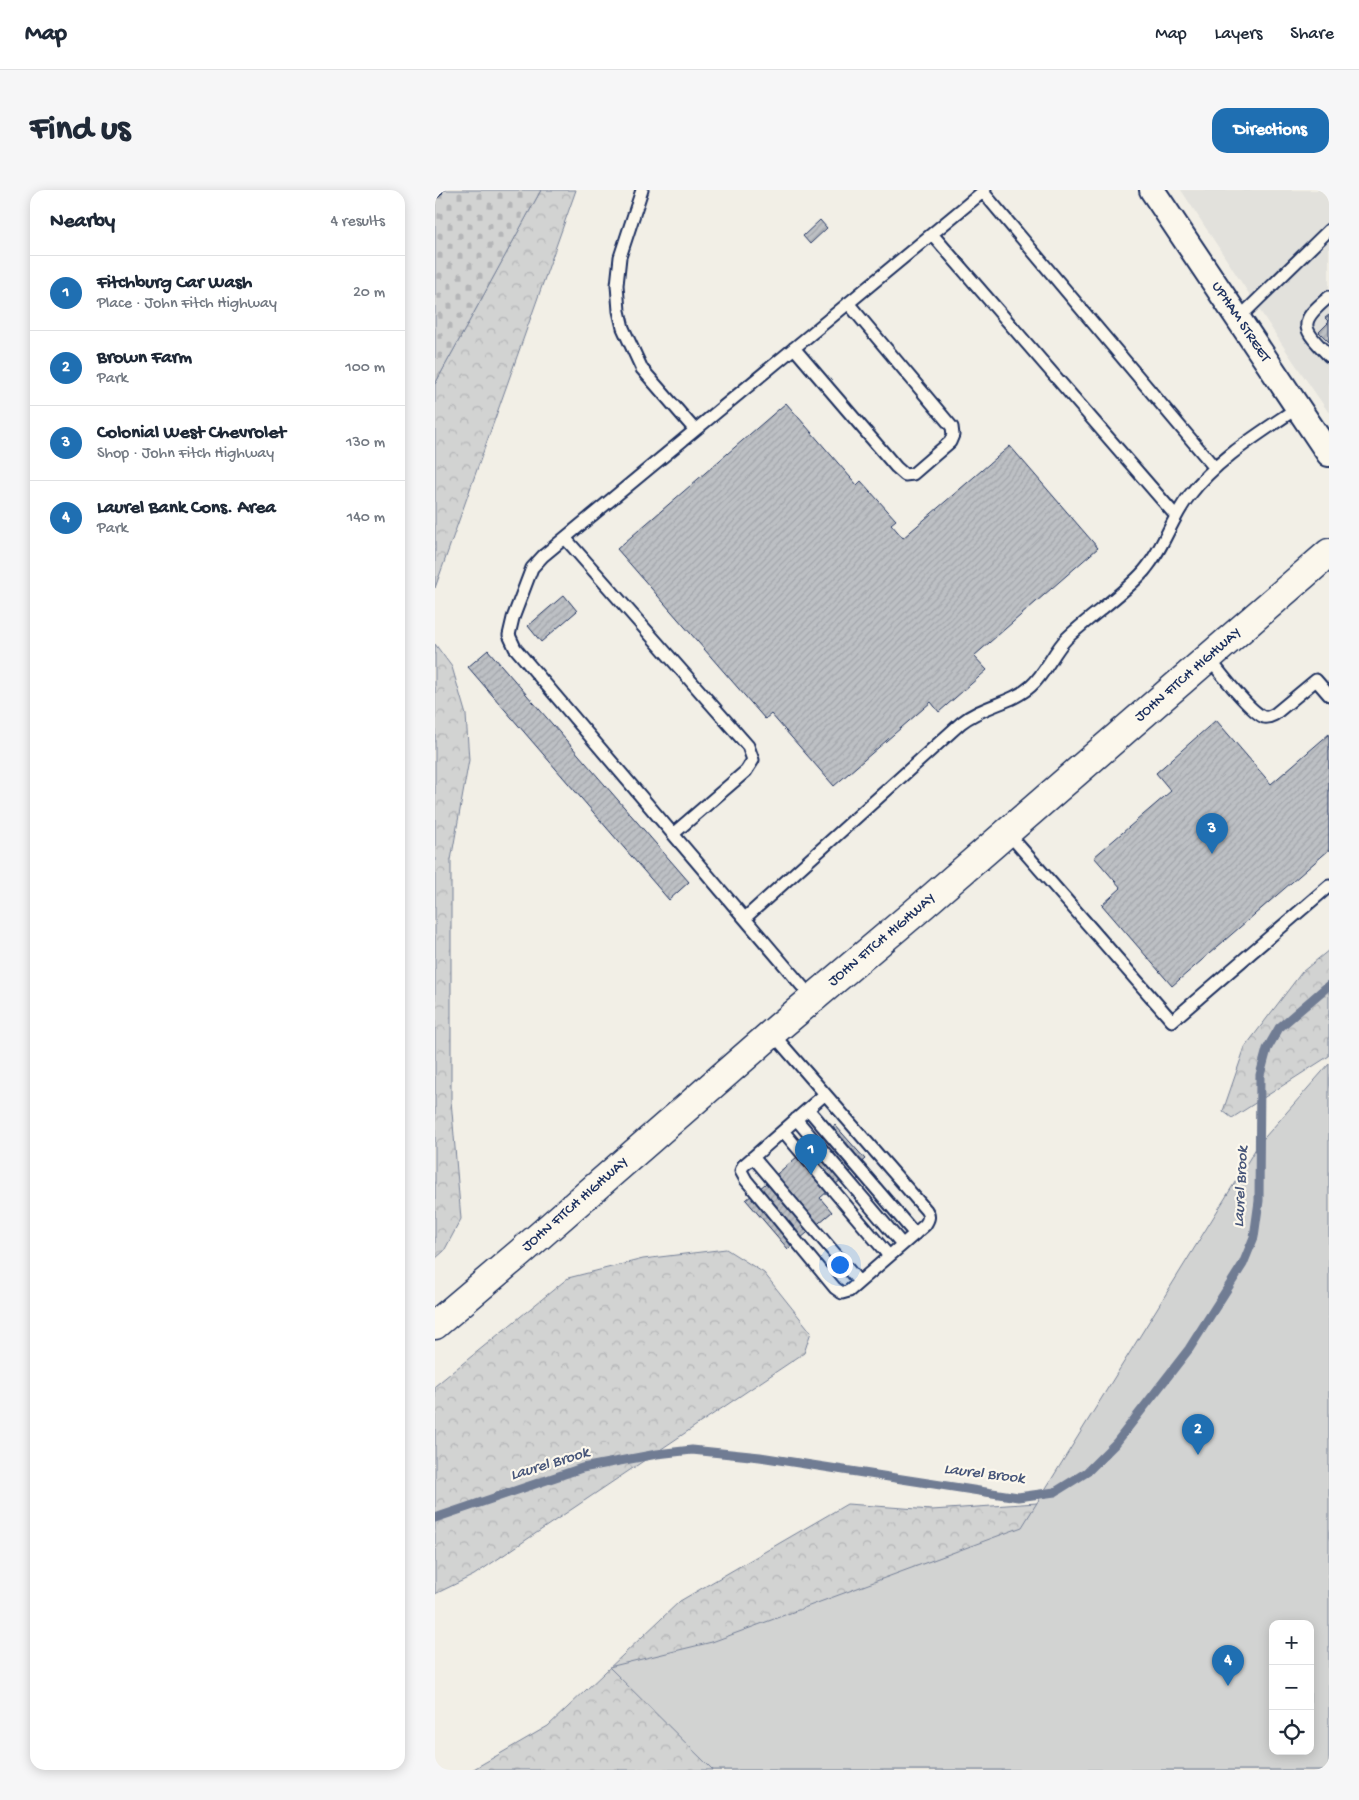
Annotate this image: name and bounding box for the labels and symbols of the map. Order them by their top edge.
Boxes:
street label: UPHAM STREET [1207,278,1275,367]
street label: JOHN FITCH HIGHWAY [1131,624,1245,726]
pin: 3 [1196,813,1228,854]
street label: JOHN FITCH HIGHWAY [825,889,939,990]
pin: 1 [795,1134,827,1175]
water label: Laurel Brook [1230,1144,1254,1228]
street label: JOHN FITCH HIGHWAY [519,1153,632,1256]
your location [827,1252,853,1278]
pin: 2 [1182,1414,1214,1455]
water label: Laurel Brook [508,1444,593,1486]
water label: Laurel Brook [943,1461,1027,1490]
pin: 4 [1212,1645,1244,1686]

